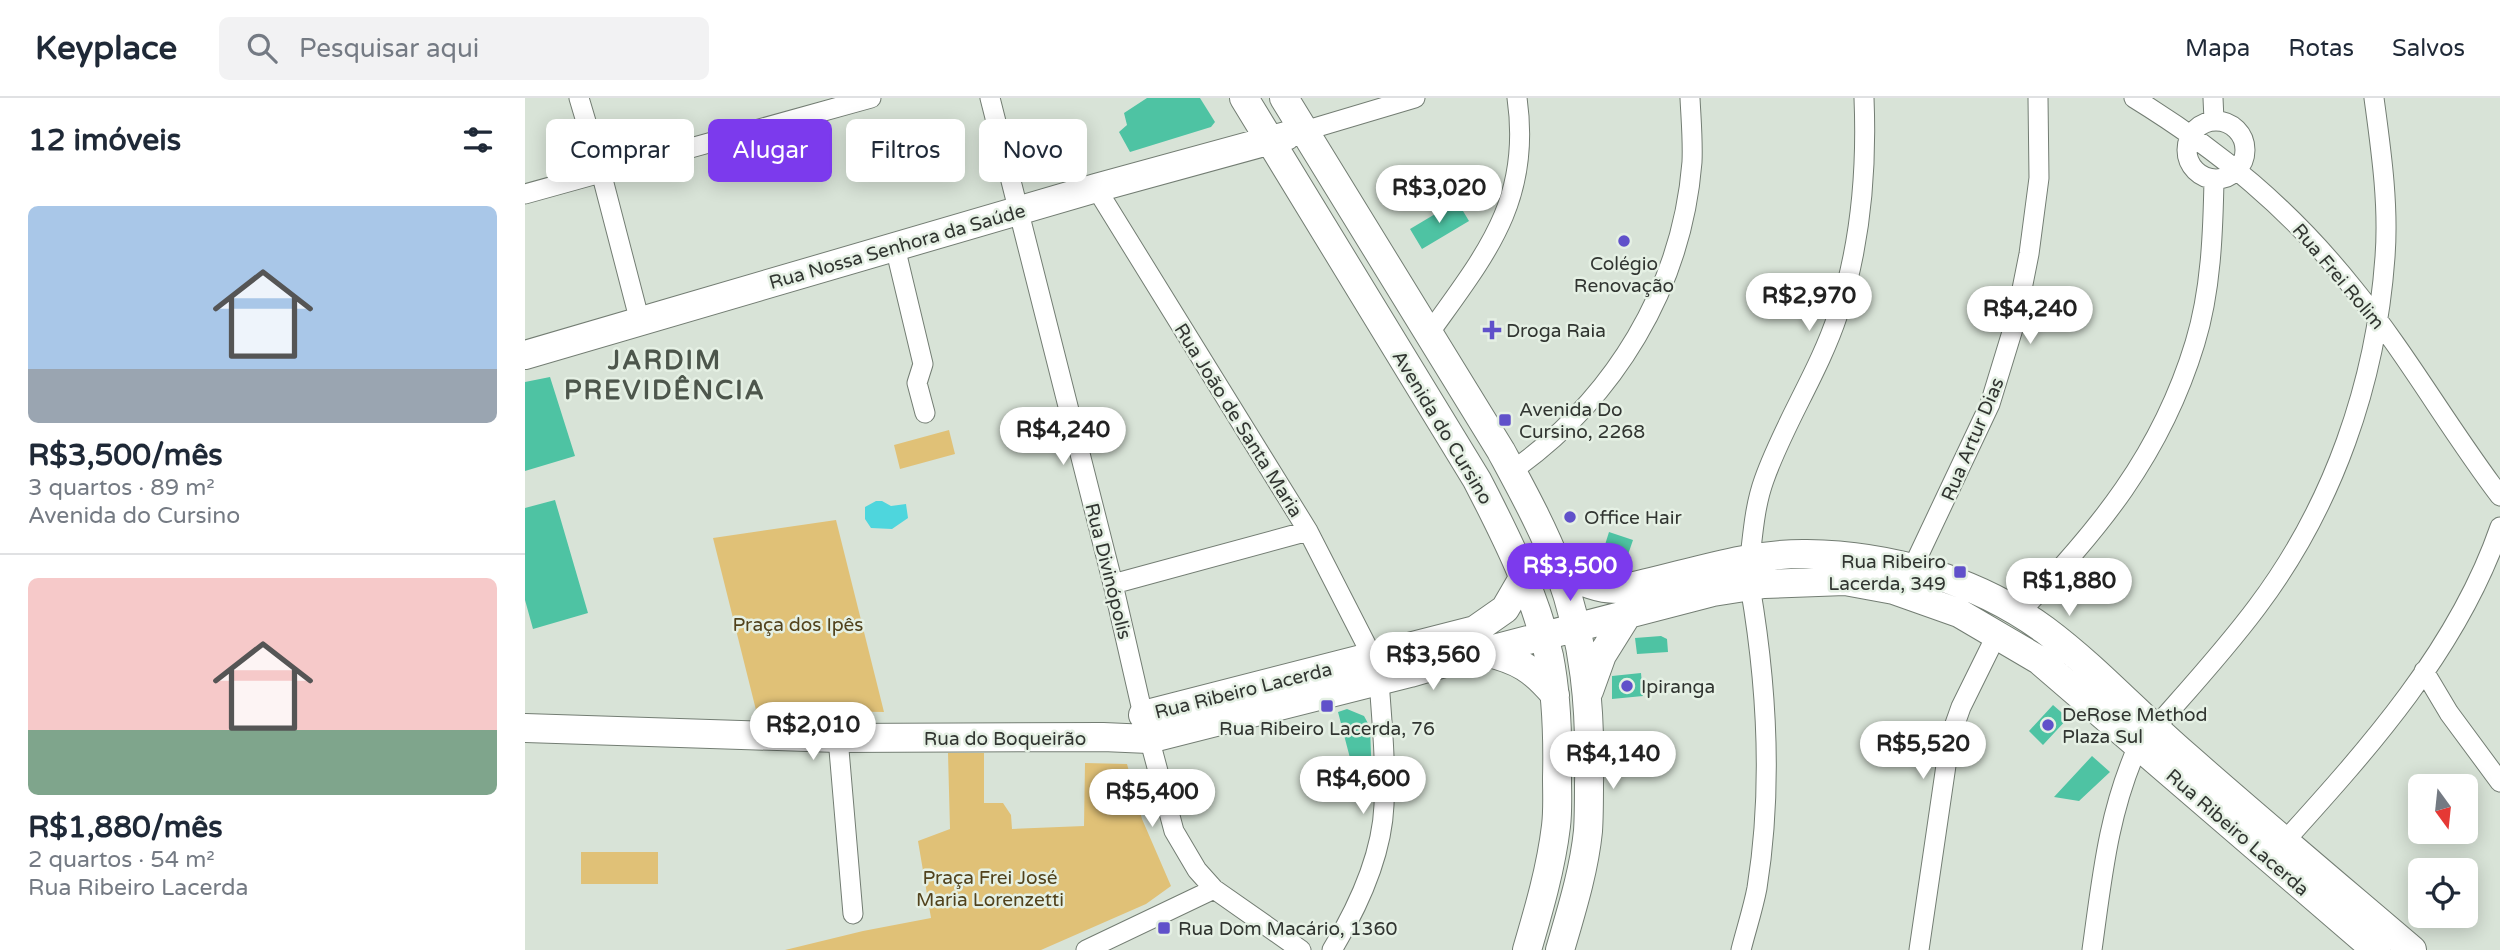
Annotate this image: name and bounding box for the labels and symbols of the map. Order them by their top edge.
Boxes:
pin: R$3,020 [1374,166,1504,225]
street label: Rua Nossa Senhora da Saúde [767,200,1028,294]
street label: Rua Frei Rolim [2288,219,2389,334]
marker: Colégio Renovação [1616,233,1632,249]
place label: Colégio Renovação [1574,253,1674,297]
pin: R$2,970 [1744,274,1874,333]
pin: R$4,240 [1965,286,2095,346]
street label: Rua João de Santa Maria [1169,320,1307,521]
place label: Droga Raia [1506,320,1606,342]
marker: Droga Raia [1484,322,1500,338]
district label: JARDIM PREVIDÊNCIA [564,345,766,406]
street label: Avenida do Cursino [1388,347,1497,508]
street label: Rua Artur Dias [1937,374,2009,504]
place label: Avenida Do Cursino, 2268 [1519,399,1645,443]
pin: R$4,240 [998,408,1128,467]
marker: Avenida Do Cursino, 2268 [1497,412,1513,428]
street label: Rua Divinópolis [1080,501,1136,642]
place label: Office Hair [1584,507,1683,529]
marker: Office Hair [1562,509,1578,525]
pin: R$3,500 [1505,544,1635,603]
place label: Rua Ribeiro Lacerda, 349 [1828,551,1946,595]
pin: R$1,880 [2004,559,2134,618]
marker: Rua Ribeiro Lacerda, 349 [1952,564,1968,580]
park label: Praça dos Ipês [732,614,864,636]
pin: R$3,560 [1368,632,1498,692]
street label: Rua Ribeiro Lacerda [1152,658,1334,724]
place label: Ipiranga [1641,676,1715,698]
marker: Ipiranga [1619,678,1635,694]
marker: Rua Ribeiro Lacerda, 76 [1319,698,1335,714]
pin: R$2,010 [748,702,878,762]
place label: DeRose Method Plaza Sul [2062,704,2208,748]
marker: DeRose Method Plaza Sul [2040,717,2056,733]
place label: Rua Ribeiro Lacerda, 76 [1219,718,1435,740]
pin: R$5,520 [1858,722,1988,781]
street label: Rua do Boqueirão [924,728,1086,750]
pin: R$4,140 [1548,732,1678,791]
pin: R$4,600 [1298,756,1428,816]
street label: Rua Ribeiro Lacerda [2161,765,2313,901]
pin: R$5,400 [1087,770,1217,829]
north arrow [2408,774,2478,844]
park label: Praça Frei José Maria Lorenzetti [916,867,1064,911]
place label: Rua Dom Macário, 1360 [1178,918,1397,940]
marker: Rua Dom Macário, 1360 [1156,920,1172,936]

